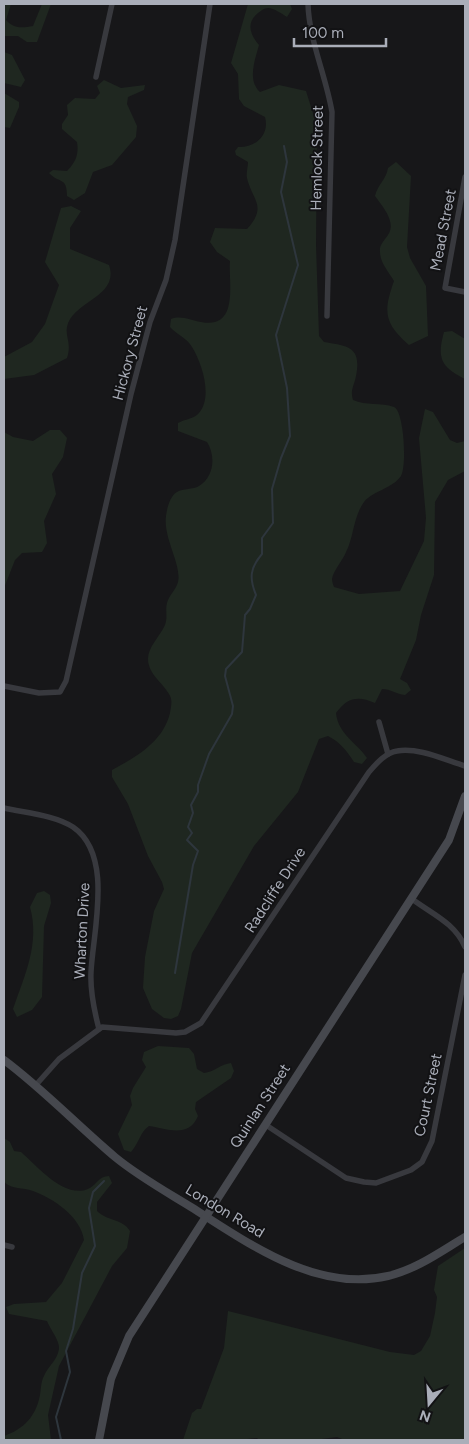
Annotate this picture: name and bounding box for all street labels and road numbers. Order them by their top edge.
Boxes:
street label: Hemlock Street [307,105,327,211]
street label: Mead Street [426,187,460,272]
street label: Hickory Street [109,303,151,402]
street label: Radcliffe Drive [241,844,309,936]
street label: Wharton Drive [70,882,94,980]
street label: Court Street [410,1052,446,1138]
street label: Quinlan Street [226,1060,294,1152]
street label: London Road [182,1180,268,1242]

